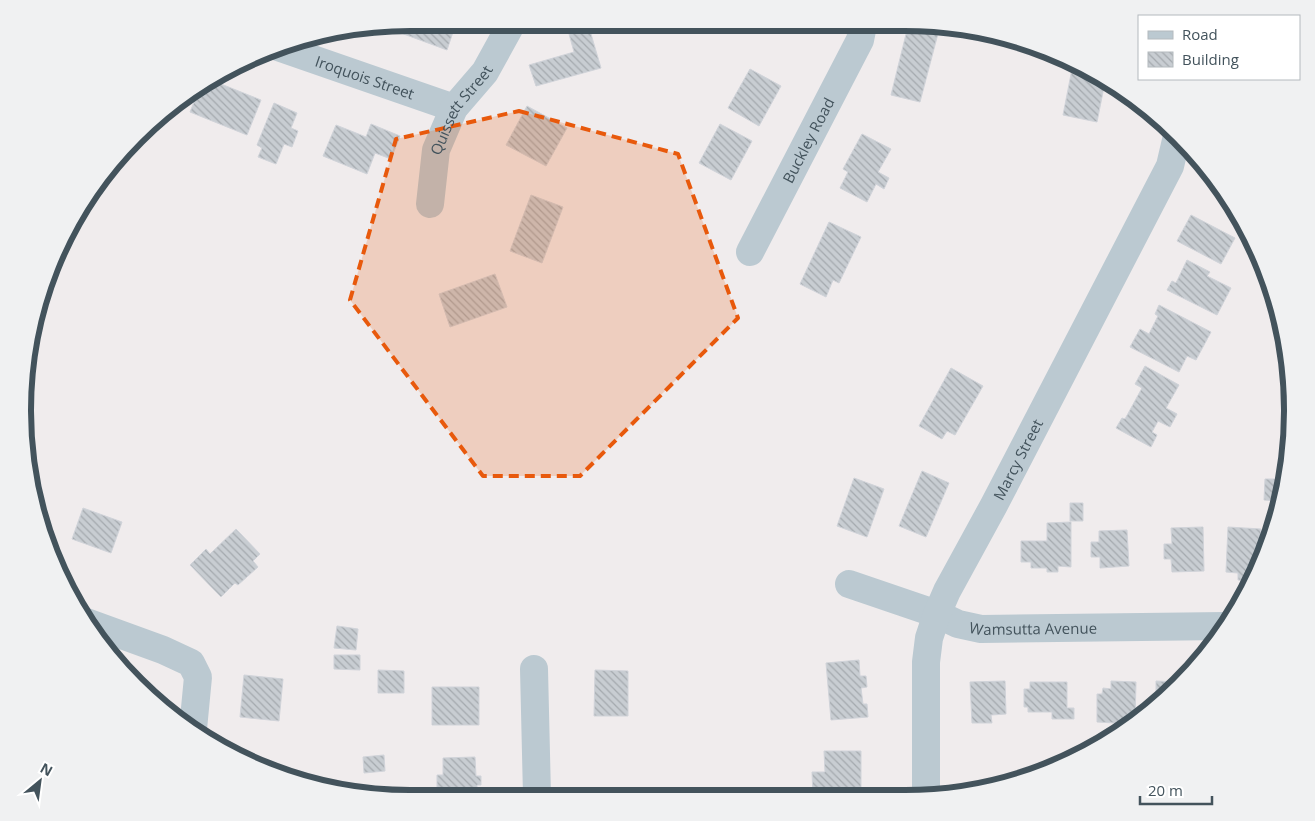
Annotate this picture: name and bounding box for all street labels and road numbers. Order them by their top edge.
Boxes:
street label: Iroquois Street [313,51,417,104]
street label: Quissett Street [425,62,497,158]
street label: Buckley Road [778,94,838,186]
street label: Marcy Street [988,415,1047,503]
street label: Wamsutta Avenue [968,617,1097,639]

